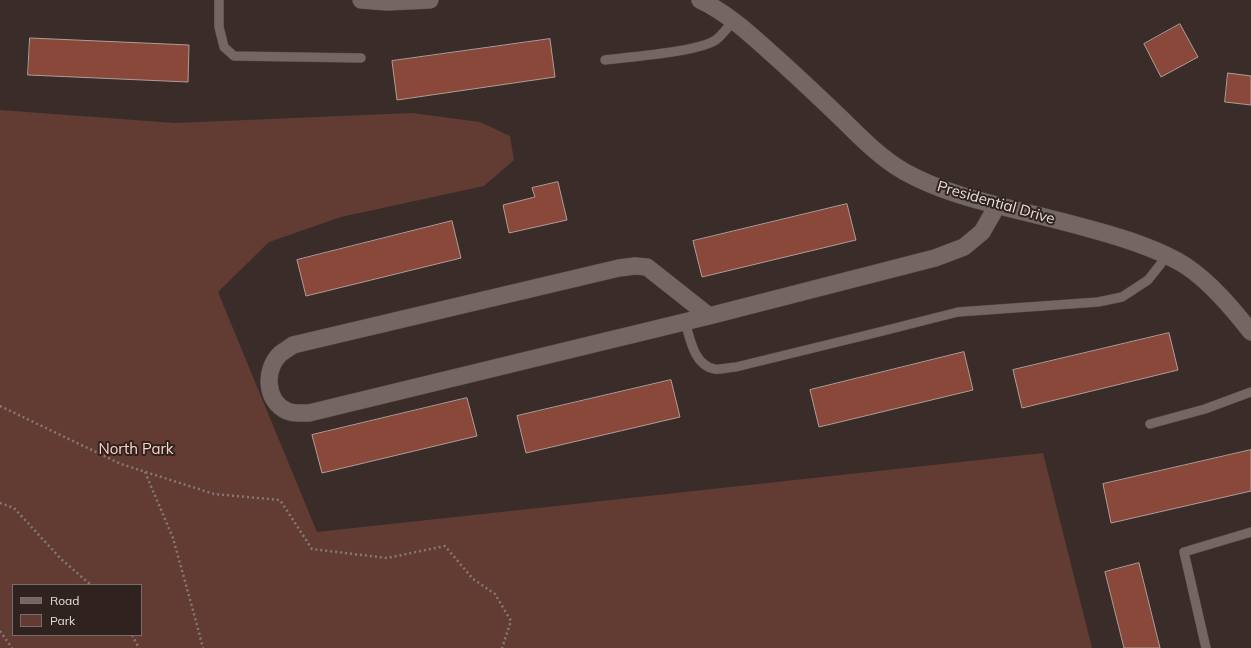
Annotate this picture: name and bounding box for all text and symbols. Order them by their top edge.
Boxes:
street label: Presidential Drive [935,178,1057,228]
park label: North Park [98,440,174,458]
legend [12,584,142,636]
text: Road [50,593,79,608]
text: Park [50,613,75,628]

